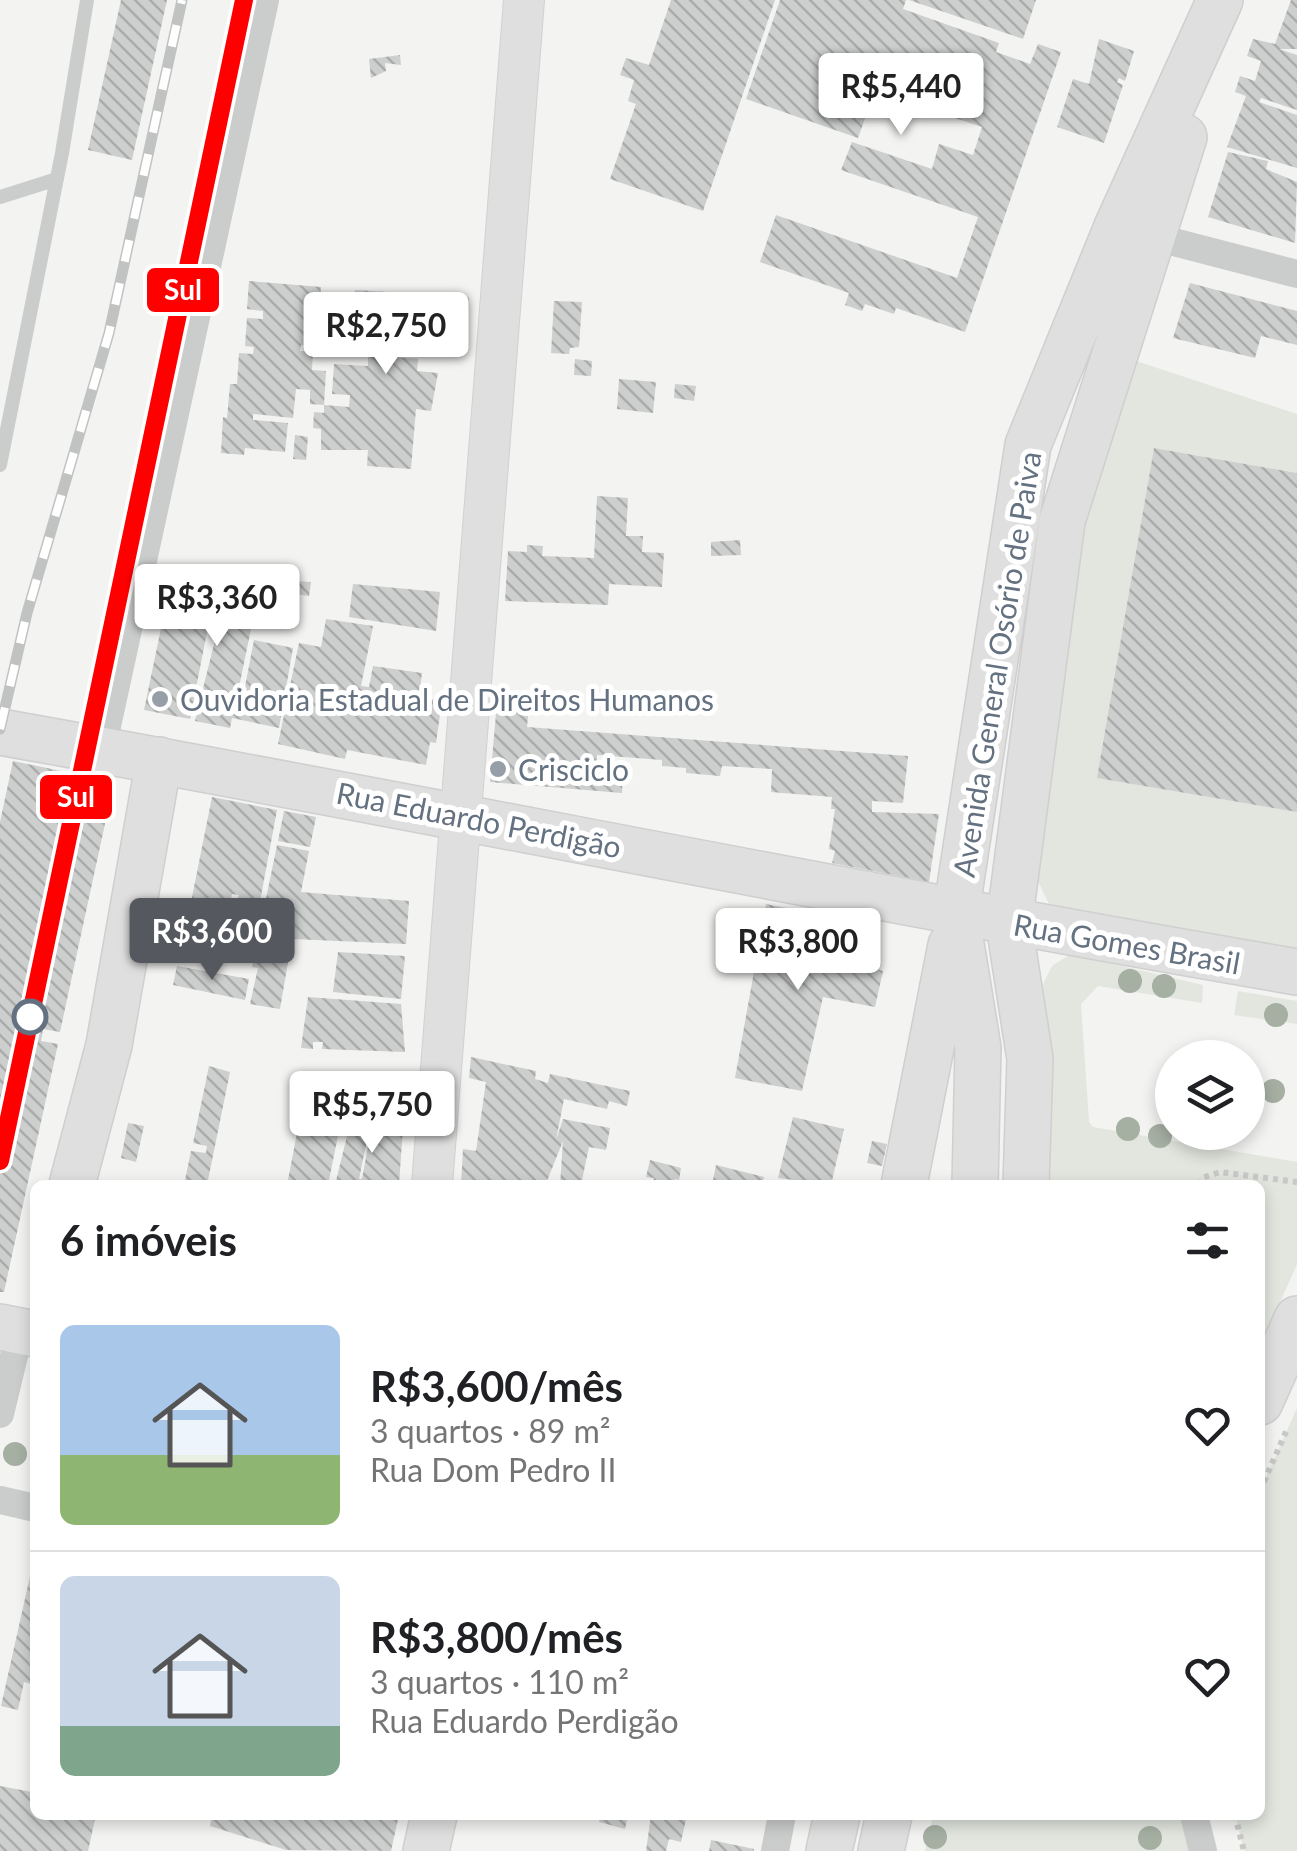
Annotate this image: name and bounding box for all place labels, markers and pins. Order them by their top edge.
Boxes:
pin: R$5,440 [809,53,993,138]
pin: R$2,750 [294,292,478,377]
pin: R$3,360 [125,564,309,649]
place label: Ouvidoria Estadual de Direitos Humanos [180,681,714,717]
marker: Ouvidoria Estadual de Direitos Humanos [149,688,171,710]
place label: Crisciclo [518,751,629,787]
marker: Crisciclo [487,758,509,780]
pin: R$3,600 [120,898,304,983]
pin: R$3,800 [706,908,890,993]
unlabelled marker [13,1000,47,1034]
pin: R$5,750 [280,1071,464,1156]

